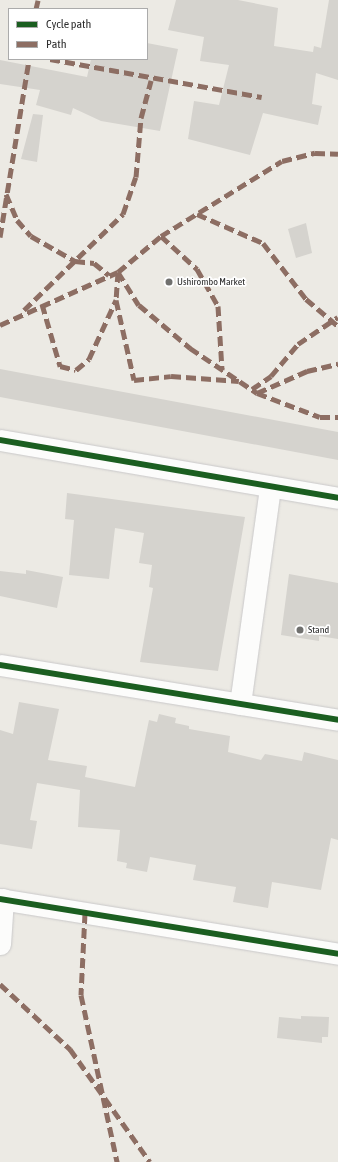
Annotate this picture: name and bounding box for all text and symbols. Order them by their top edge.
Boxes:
legend [8,8,148,60]
text: Cycle path [46,17,91,31]
text: Path [46,37,67,51]
place label: Ushirombo Market [177,276,245,288]
marker: Ushirombo Market [164,277,174,287]
place label: Stand [308,624,329,636]
marker: Stand [295,625,305,635]

